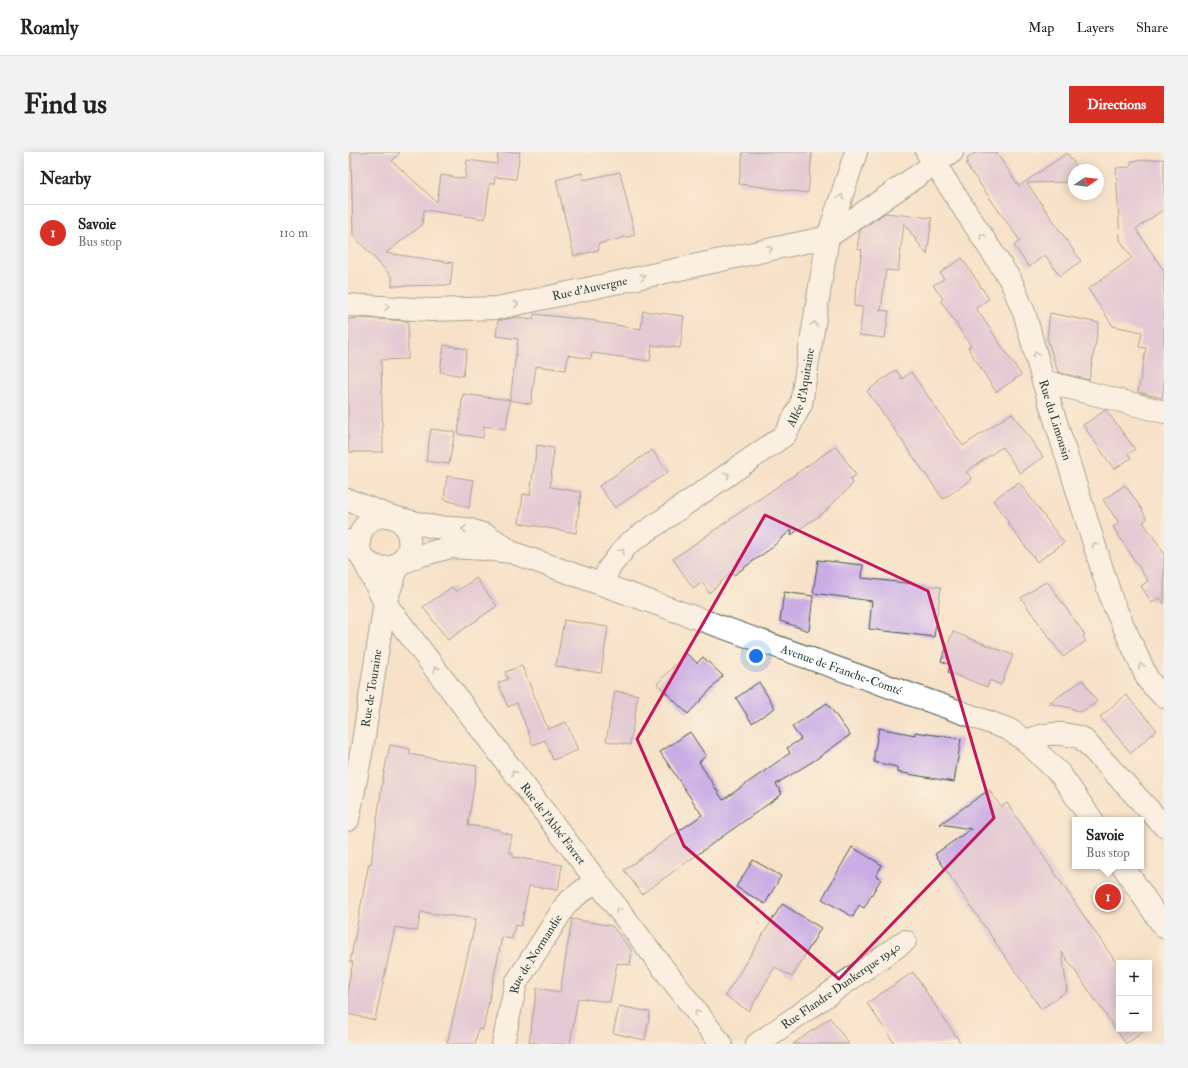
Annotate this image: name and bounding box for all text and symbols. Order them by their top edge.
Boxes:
text: Roamly [20,16,78,40]
text: Map [1028,19,1054,36]
text: Layers [1076,19,1114,36]
text: Share [1136,19,1168,36]
button: Directions [1069,86,1164,123]
text: Find us [24,87,107,122]
north arrow [1068,164,1104,200]
text: Nearby [40,168,91,189]
one-way arrow [836,194,845,201]
text: Savoie [78,215,116,234]
text: 1 [51,225,55,241]
text: 110 m [279,225,308,241]
text: Bus stop [78,234,122,250]
one-way arrow [980,234,987,241]
one-way arrow [767,245,774,253]
street label: Rue d'Auvergne [551,273,629,304]
one-way arrow [640,273,647,281]
one-way arrow [513,301,520,309]
one-way arrow [384,303,390,312]
one-way arrow [809,321,818,327]
street label: Allée d'Aquitaine [783,347,818,431]
one-way arrow [1032,350,1041,357]
street label: Rue du Limousin [1035,378,1074,462]
one-way arrow [723,472,730,480]
one-way arrow [461,525,467,534]
one-way arrow [1091,541,1100,548]
one-way arrow [618,549,625,556]
street label: Avenue de Franche-Comté [778,641,905,699]
your location [746,646,766,666]
street label: Rue de Touraine [358,648,386,728]
one-way arrow [1138,662,1146,669]
one-way arrow [433,667,440,674]
one-way arrow [512,770,519,777]
street label: Rue de l'Abbé Favret [517,780,589,868]
popup [1072,817,1144,869]
text: Savoie [1086,826,1124,845]
text: Bus stop [1086,845,1130,861]
pin: 1 [1095,882,1121,912]
one-way arrow [616,907,623,914]
street label: Rue de Normandie [507,912,566,995]
street label: Rue Flandre Dunkerque 1940 [778,939,904,1033]
map controls [1116,960,1152,1032]
button: + [1116,960,1152,996]
button: − [1116,996,1152,1032]
one-way arrow [694,1010,702,1017]

